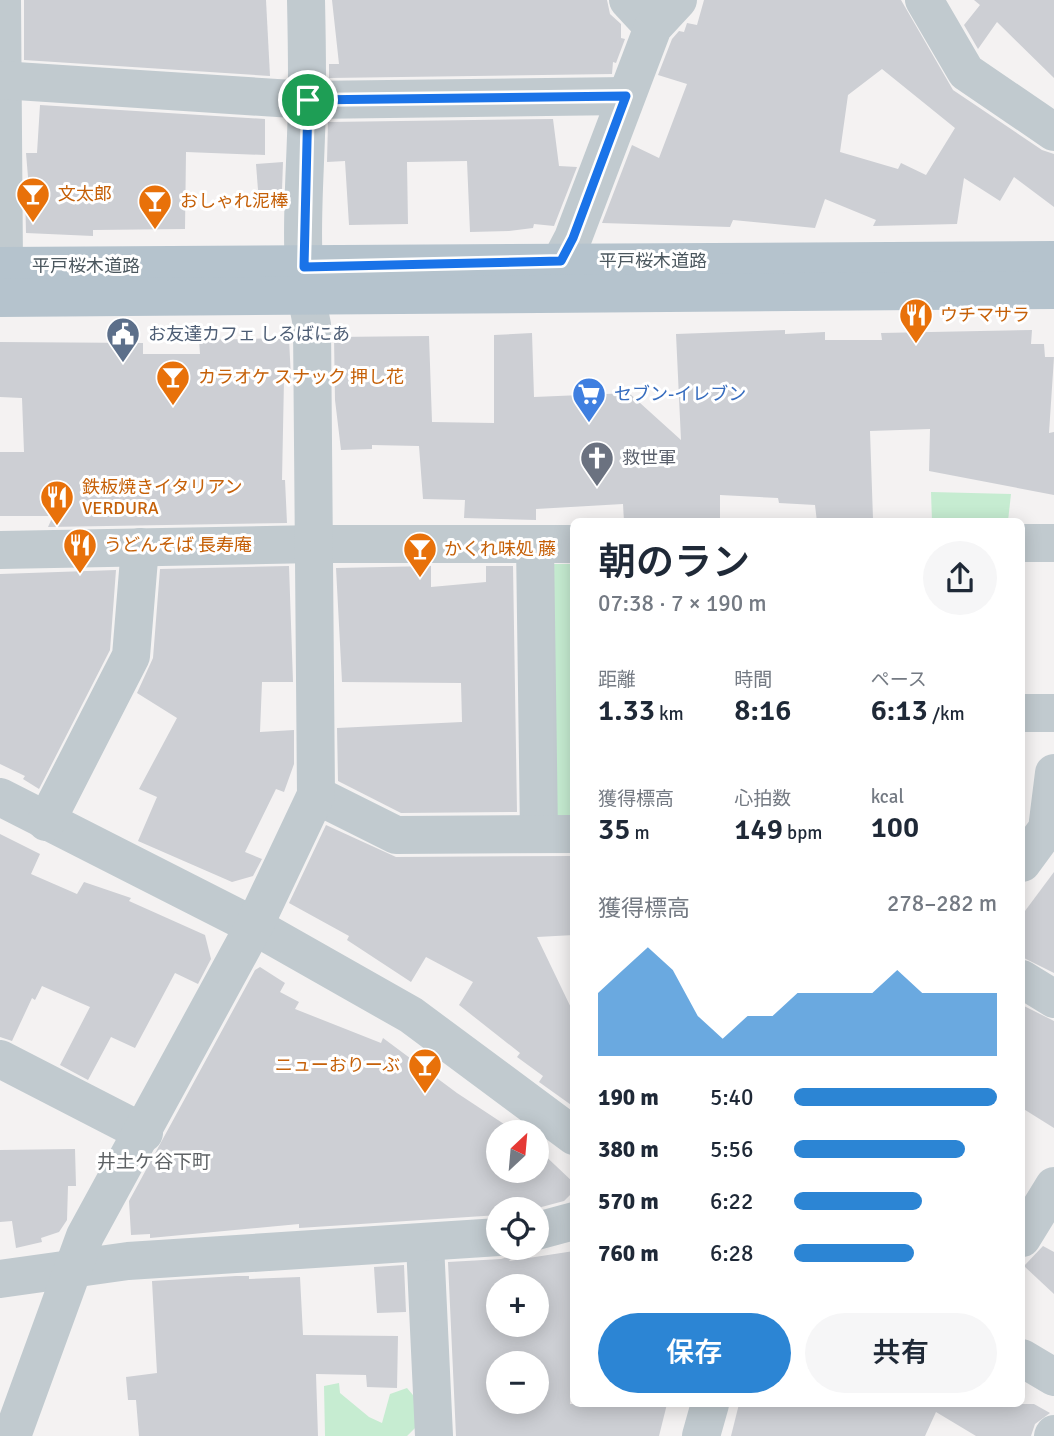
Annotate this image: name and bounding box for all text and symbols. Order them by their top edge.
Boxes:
pin [278,70,338,130]
icon: arrive [289,81,327,119]
bar icon: 文太郎 [14,175,52,224]
bar icon: おしゃれ泥棒 [136,182,174,231]
place label: 文太郎 [58,183,112,205]
place label: おしゃれ泥棒 [180,190,288,212]
street label: 平戸桜木道路 [599,250,707,272]
street label: 平戸桜木道路 [32,255,140,277]
restaurant icon: ウチマサラ [897,296,935,345]
place label: ウチマサラ [940,304,1030,326]
public building icon: お友達カフェ しるばにあ [104,315,142,364]
place label: お友達カフェ しるばにあ [148,323,350,345]
bar icon: カラオケ スナック 押し花 [154,358,192,407]
place label: カラオケ スナック 押し花 [198,366,404,388]
supermarket icon: セブン-イレブン [570,375,608,424]
place label: セブン-イレブン [614,383,746,405]
church icon: 救世軍 [578,439,616,488]
place label: 救世軍 [622,447,676,469]
place label: 鉄板焼きイタリアン VERDURA [82,476,243,519]
restaurant icon: 鉄板焼きイタリアン VERDURA [38,478,76,527]
restaurant icon: うどんそば 長寿庵 [61,526,99,575]
bar icon: かくれ味処 藤 [401,530,439,579]
place label: うどんそば 長寿庵 [104,534,252,556]
place label: かくれ味処 藤 [444,538,556,560]
text: 朝のラン [598,539,750,586]
button: share [923,541,997,615]
text: 07:38 · 7 × 190 m [598,589,767,618]
text: 距離 [598,668,636,692]
text: 時間 [734,668,772,692]
text: ペース [871,668,927,692]
text: 1.33 [598,692,655,729]
text: 8:16 [734,692,791,729]
text: 6:13 [871,692,928,729]
text: km [655,702,684,726]
text: /km [928,702,965,726]
text: kcal [871,785,904,809]
text: 獲得標高 [598,787,674,811]
text: 心拍数 [734,787,791,811]
text: 100 [871,809,919,846]
text: 35 [598,811,630,848]
text: 149 [734,811,783,848]
text: m [630,821,650,845]
text: bpm [783,821,822,845]
text: 278–282 m [887,889,997,918]
text: 獲得標高 [598,894,690,923]
bar icon: ニューおりーぶ [406,1046,444,1095]
place label: ニューおりーぶ [275,1054,400,1076]
text: 190 m [598,1083,659,1112]
text: 5:40 [710,1083,753,1112]
north arrow [486,1120,550,1183]
map controls [486,1120,549,1414]
text: 380 m [598,1135,659,1164]
text: 5:56 [710,1135,753,1164]
district label: 井土ケ谷下町 [97,1150,211,1174]
text: 570 m [598,1187,659,1216]
text: 6:22 [710,1187,753,1216]
button: locate [486,1197,549,1260]
text: 760 m [598,1239,659,1268]
text: 6:28 [710,1239,753,1268]
button: + [486,1274,549,1337]
button: 保存 [598,1313,791,1393]
button: 共有 [805,1313,997,1393]
button: − [486,1351,549,1414]

